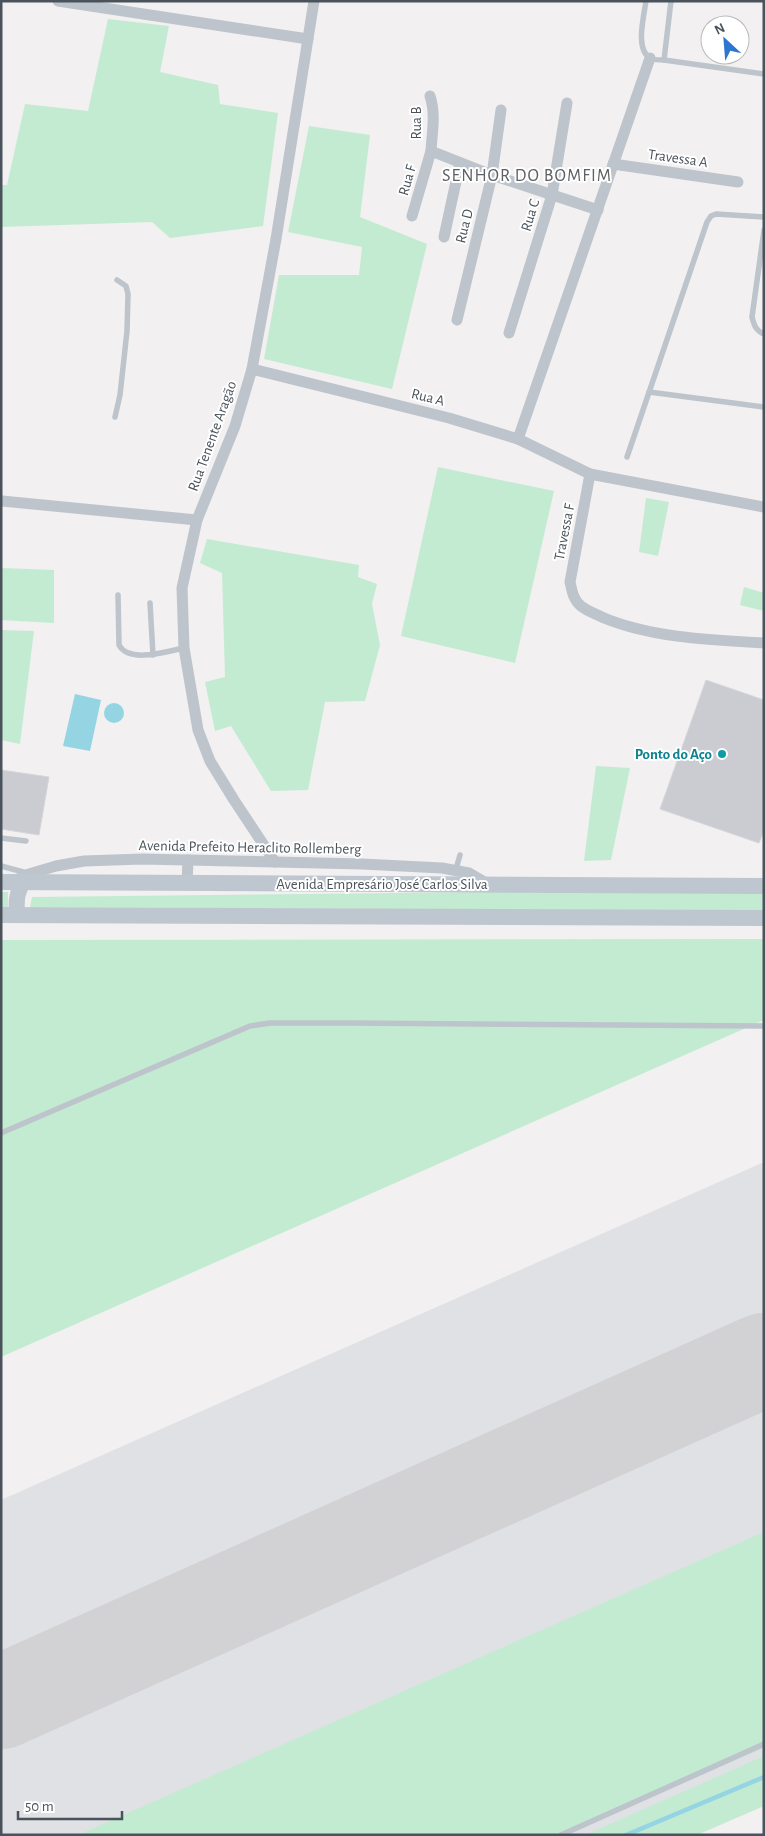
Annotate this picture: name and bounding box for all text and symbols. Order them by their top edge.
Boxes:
north arrow [700,15,750,65]
text: N [712,21,727,38]
street label: Rua B [409,106,424,140]
street label: Travessa A [647,147,709,170]
street label: Rua F [396,162,419,197]
district label: SENHOR DO BOMFIM [442,167,612,185]
street label: Rua C [518,197,543,233]
street label: Rua D [453,207,476,245]
street label: Rua Tenente Aragão [186,379,239,493]
street label: Rua A [410,386,446,409]
street label: Travessa F [552,502,577,562]
place label: Ponto do Aço [635,747,712,762]
marker: Ponto do Aço [716,748,728,760]
street label: Avenida Prefeito Heraclito Rollemberg [138,838,362,857]
street label: Avenida Empresário José Carlos Silva [276,877,488,892]
scale bar [18,1788,121,1820]
text: 50 m [25,1799,54,1814]

